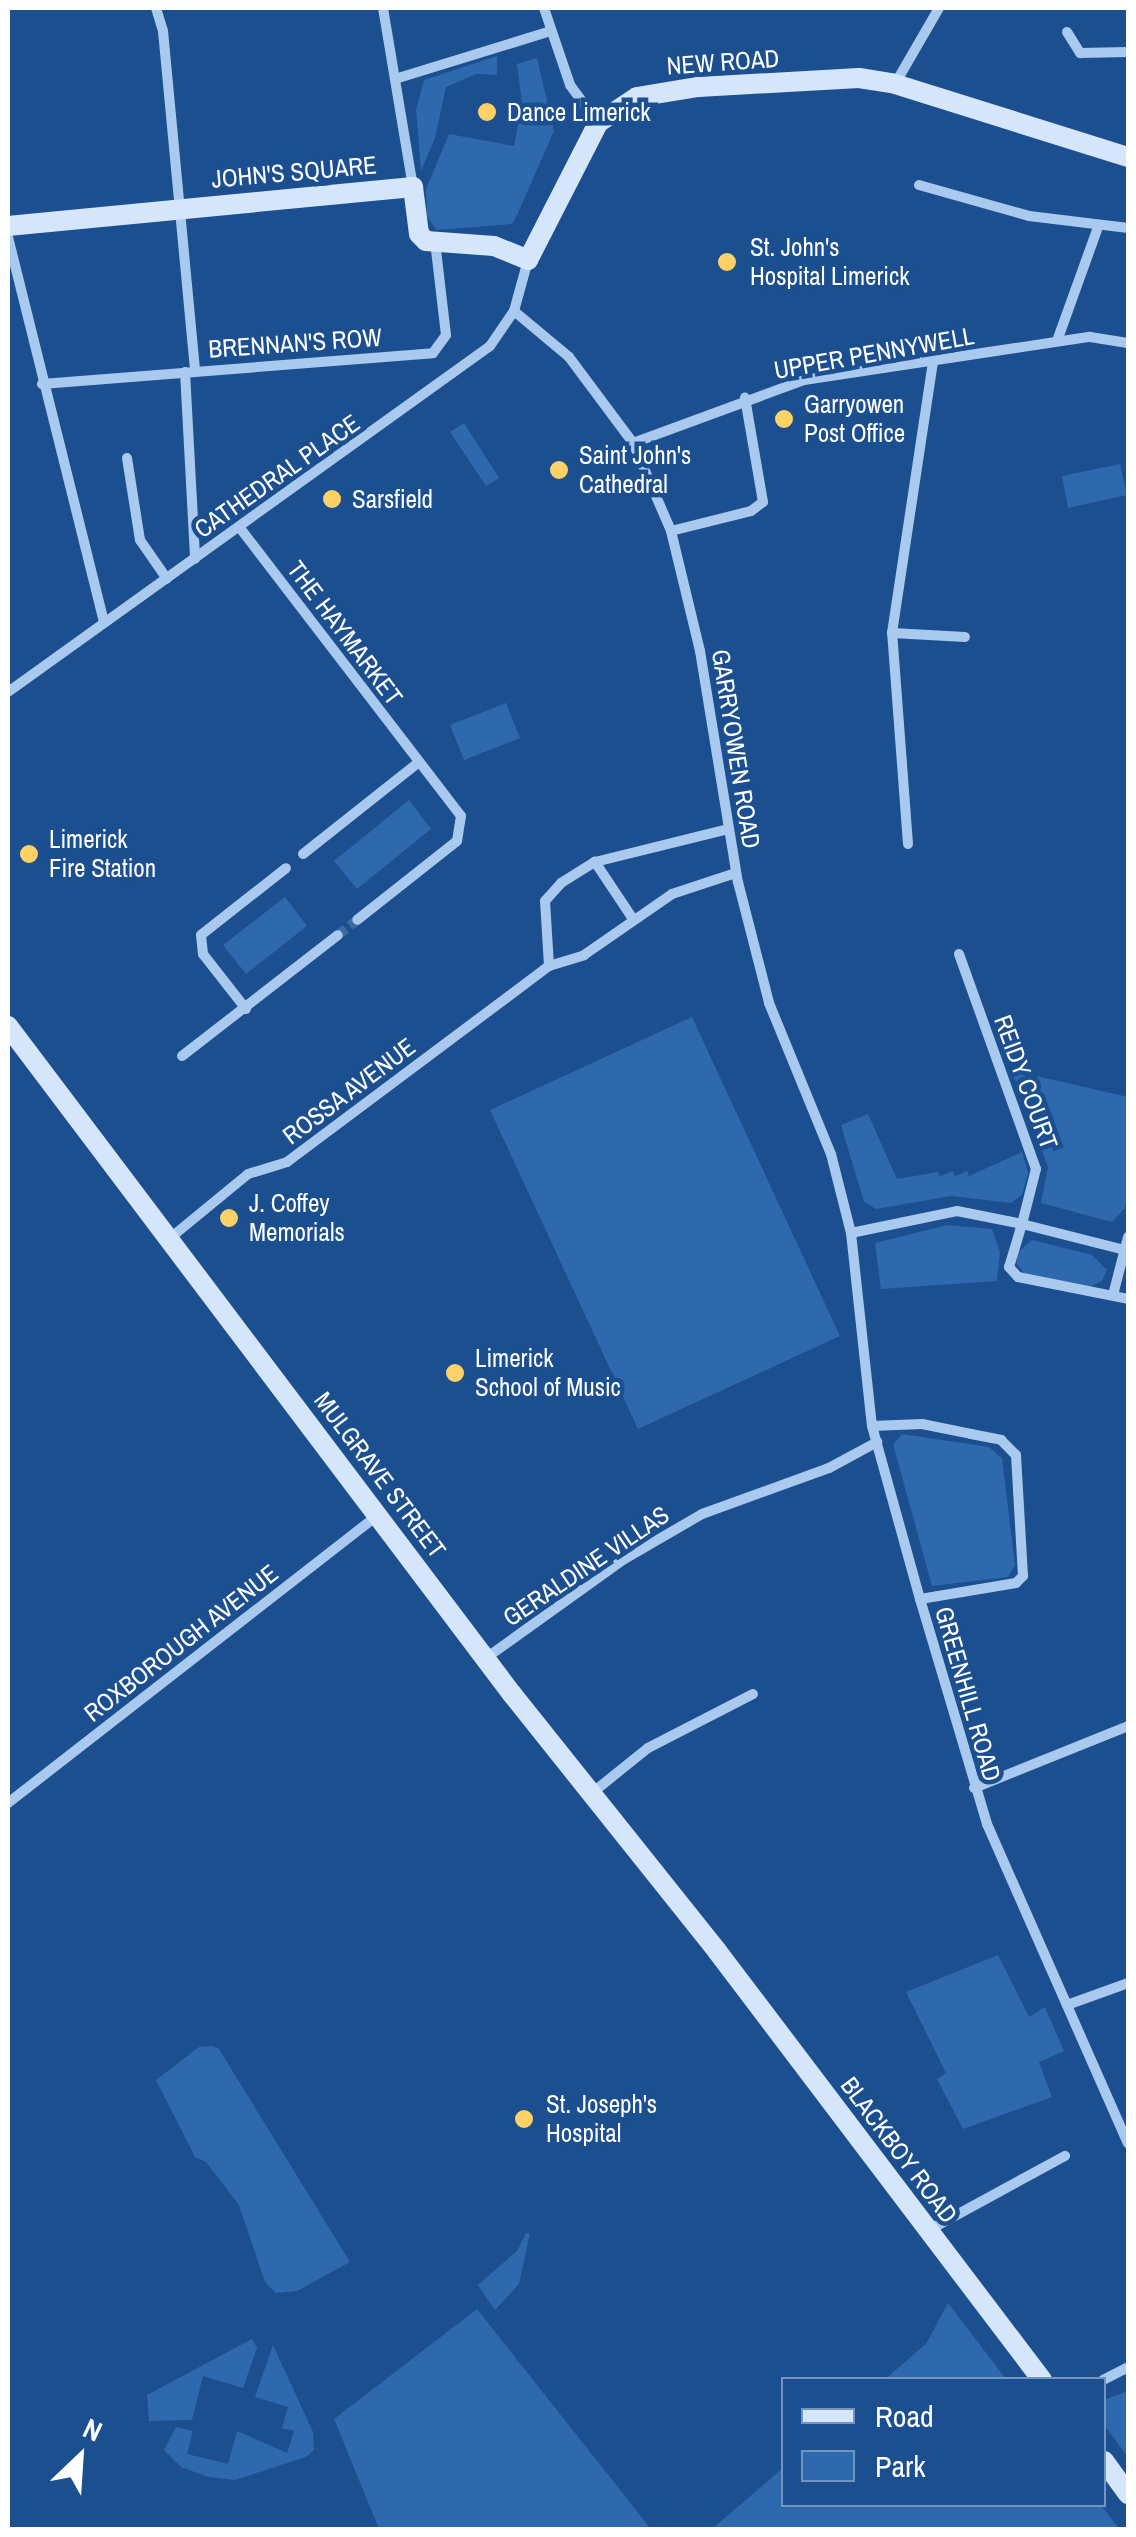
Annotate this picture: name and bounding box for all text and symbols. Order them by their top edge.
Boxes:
street label: NEW ROAD [666,43,780,81]
place label: Dance Limerick [507,97,651,127]
marker: Dance Limerick [476,101,498,123]
street label: JOHN'S SQUARE [210,150,378,194]
place label: St. John's Hospital Limerick [750,233,909,292]
marker: St. John's Hospital Limerick [714,249,740,275]
street label: UPPER PENNYWELL [772,321,976,385]
street label: BRENNAN'S ROW [207,322,383,364]
place label: Garryowen Post Office [804,390,905,449]
street label: CATHEDRAL PLACE [188,408,366,544]
marker: Garryowen Post Office [773,408,795,430]
place label: Saint John's Cathedral [579,441,691,500]
marker: Saint John's Cathedral [548,459,570,481]
place label: Sarsfield [352,484,433,514]
marker: Sarsfield [321,488,343,510]
street label: THE HAYMARKET [281,555,409,711]
street label: GARRYOWEN ROAD [705,647,767,851]
place label: Limerick Fire Station [49,825,156,884]
marker: Limerick Fire Station [18,843,40,865]
street label: REIDY COURT [988,1011,1064,1153]
street label: ROSSA AVENUE [276,1031,422,1151]
place label: J. Coffey Memorials [249,1189,345,1248]
marker: J. Coffey Memorials [218,1207,240,1229]
place label: Limerick School of Music [475,1344,621,1403]
marker: Limerick School of Music [444,1362,466,1384]
street label: MULGRAVE STREET [308,1386,452,1564]
street label: GERALDINE VILLAS [497,1499,675,1633]
street label: ROXBOROUGH AVENUE [78,1558,284,1728]
street label: GREENHILL ROAD [929,1603,1007,1785]
street label: BLACKBOY ROAD [834,2071,964,2229]
place label: St. Joseph's Hospital [546,2090,657,2149]
marker: St. Joseph's Hospital [511,2106,537,2132]
legend [781,2377,1106,2507]
text: Road [875,2396,934,2436]
north arrow [30,2407,130,2507]
text: N [77,2409,108,2451]
text: Park [875,2446,926,2486]

